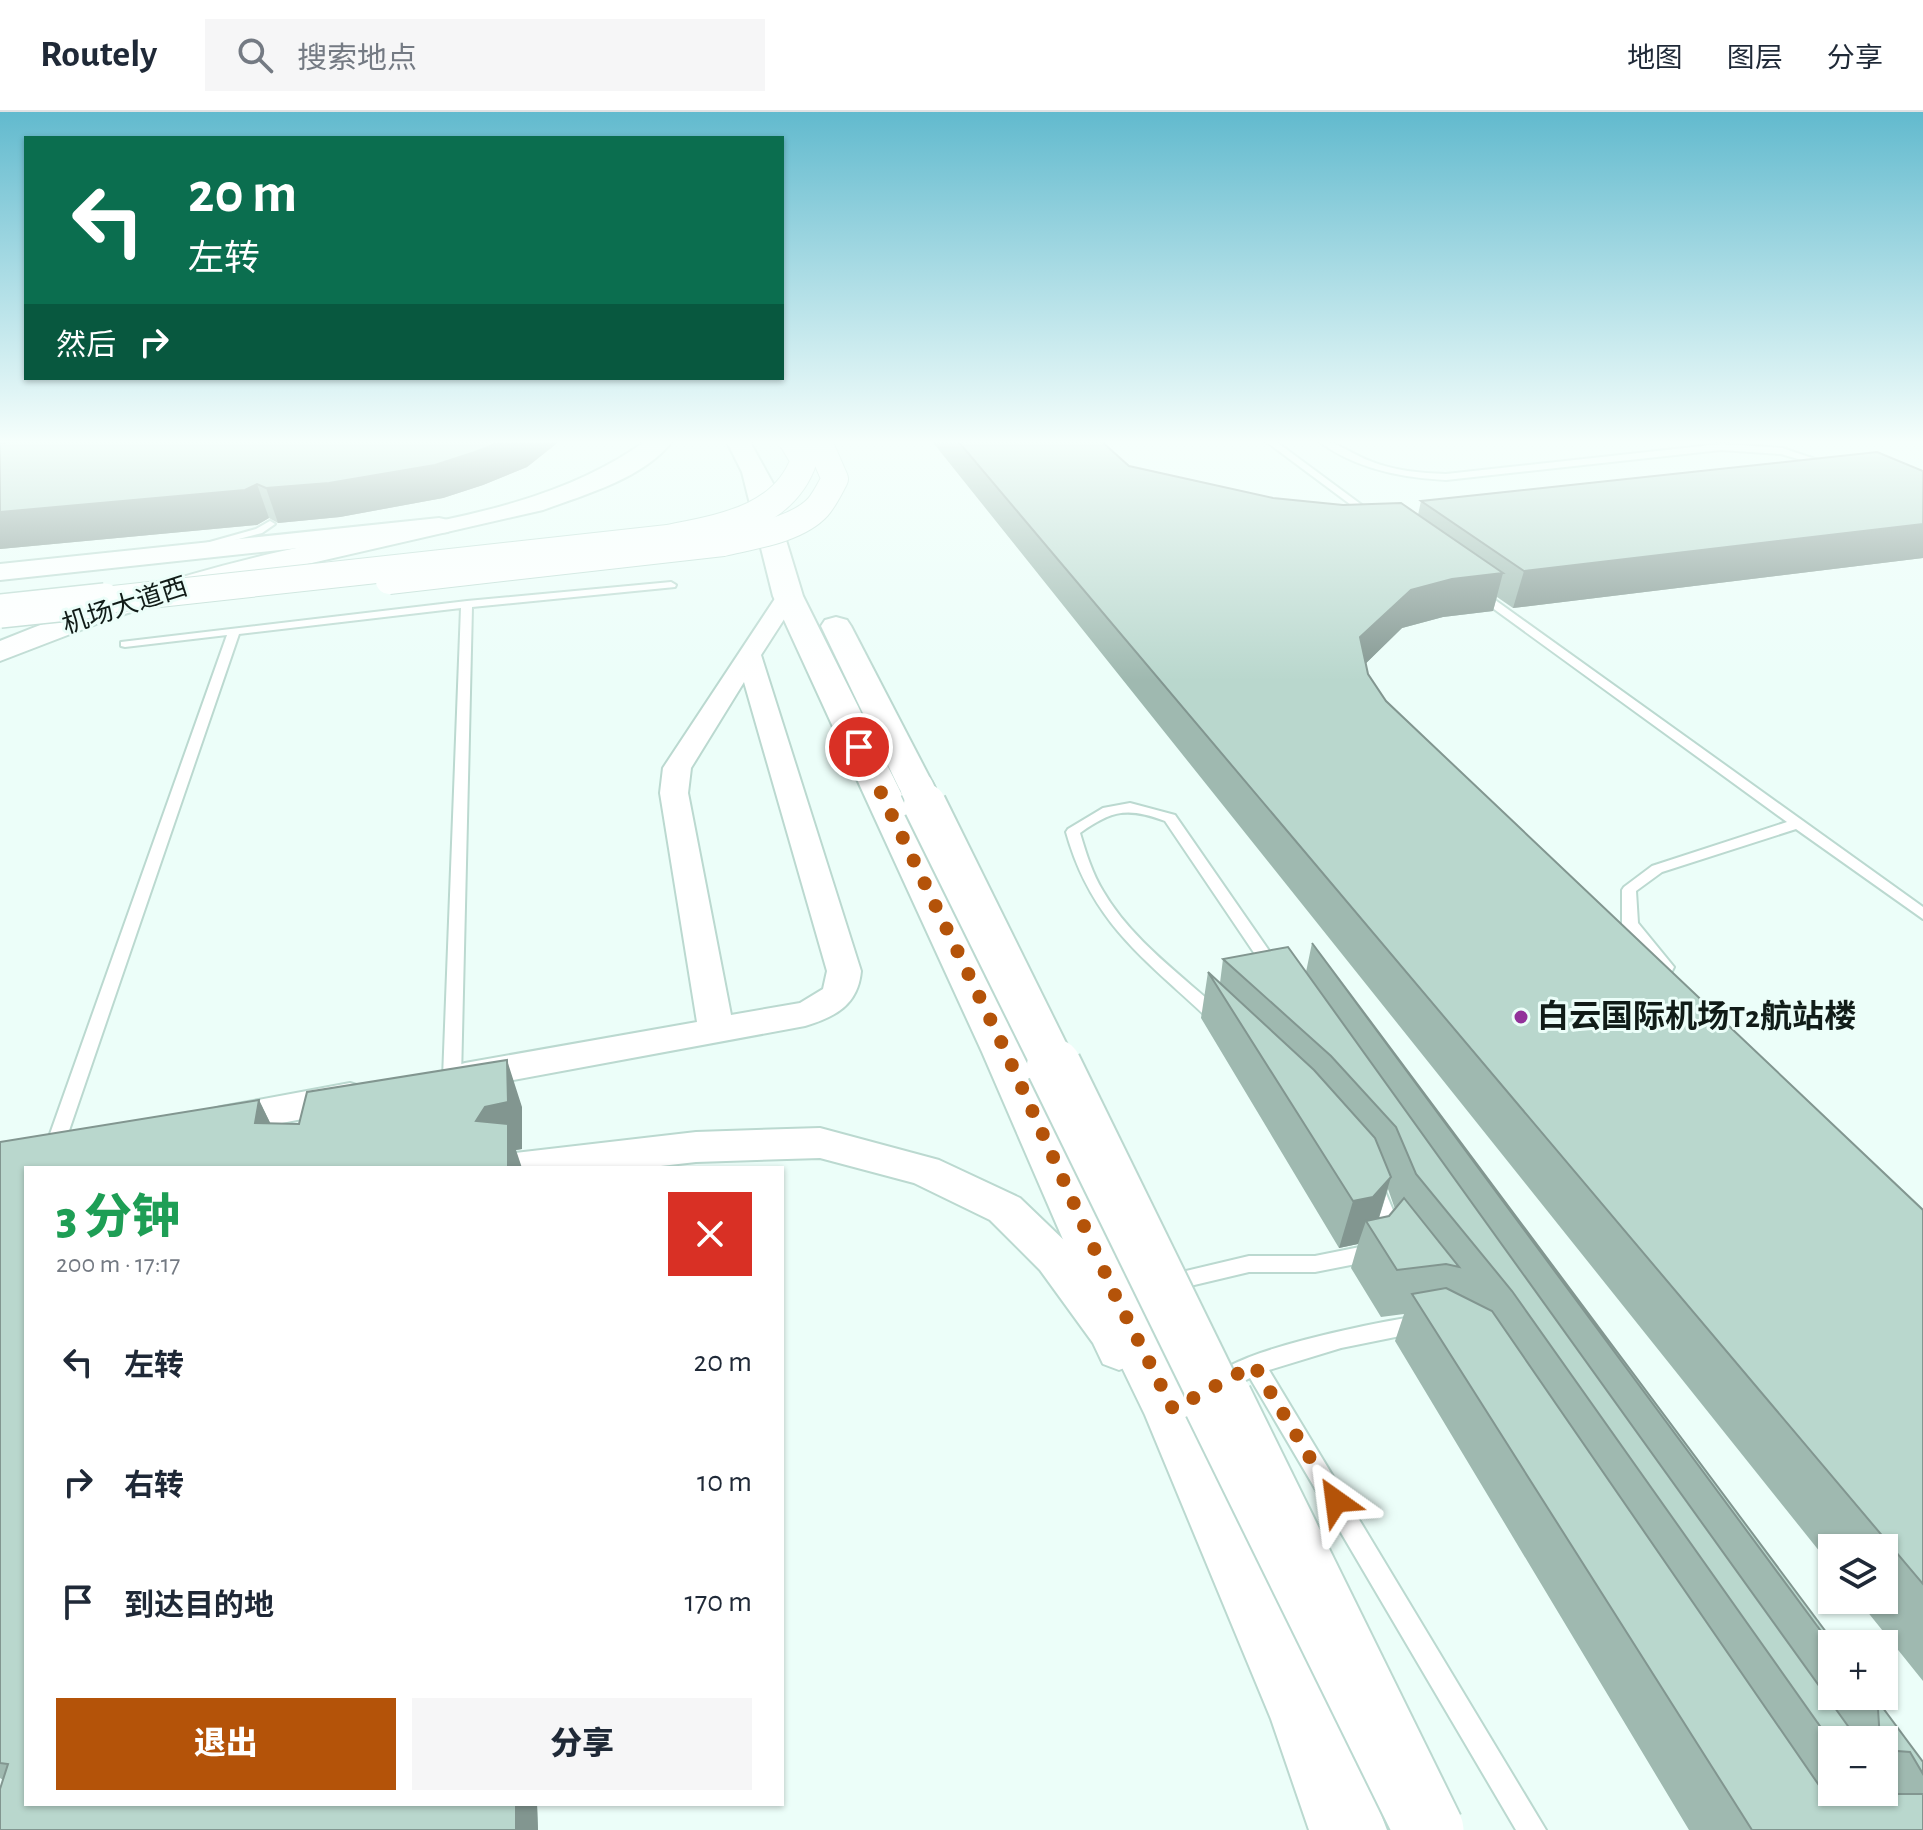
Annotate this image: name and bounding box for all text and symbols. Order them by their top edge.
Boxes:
search box [205,19,765,91]
icon: search [233,33,277,77]
text: Routely [40,36,157,74]
text: 搜索地点 [297,44,417,74]
text: 地图 [1627,45,1683,73]
text: 图层 [1727,45,1783,73]
text: 分享 [1827,45,1883,73]
text: 20 m [188,166,297,222]
icon: left [56,168,160,272]
text: 左转 [188,241,260,277]
icon: right [132,320,176,364]
text: 然后 [56,331,116,361]
street label: 机场大道西 [59,572,191,638]
pin [825,713,893,781]
icon: arrive [837,725,881,769]
place label: 白云国际机场T2航站楼 [1537,999,1856,1033]
marker: 白云国际机场T2航站楼 [1512,1008,1530,1026]
button: close [668,1192,752,1276]
text: 3 分钟 [56,1195,180,1243]
text: 200 m · 17:17 [56,1251,180,1277]
icon: left [56,1340,100,1384]
text: 20 m [694,1347,752,1377]
text: 左转 [124,1351,184,1381]
position arrow [1294,1459,1378,1543]
icon: right [56,1460,100,1504]
text: 10 m [697,1467,752,1497]
text: 右转 [124,1471,184,1501]
map controls [1818,1534,1898,1806]
button: layers [1818,1534,1898,1614]
icon: arrive [56,1580,100,1624]
text: 170 m [684,1587,752,1617]
text: 到达目的地 [124,1591,274,1621]
button: + [1818,1630,1898,1710]
button: 退出 [56,1698,396,1790]
button: 分享 [412,1698,752,1790]
button: − [1818,1726,1898,1806]

